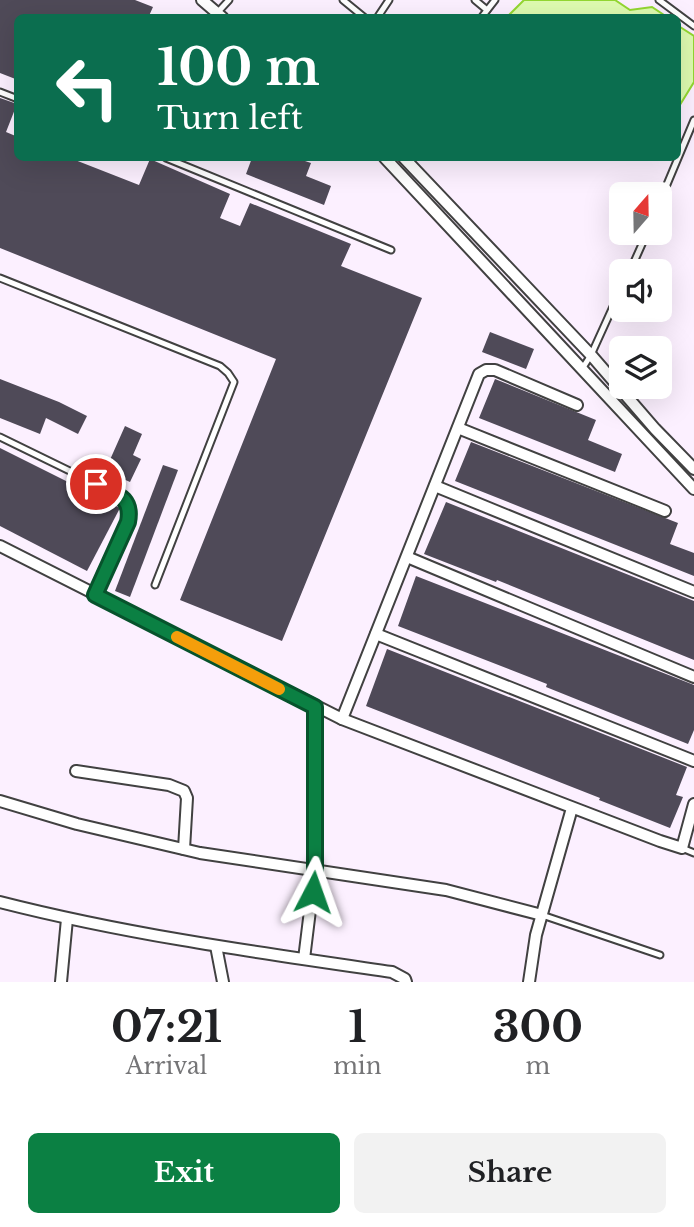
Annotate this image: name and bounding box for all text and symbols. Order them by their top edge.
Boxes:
text: 100 m [157,37,320,98]
icon: left [42,42,133,133]
text: Turn left [157,98,303,138]
north arrow [609,182,672,245]
map controls [609,182,672,399]
button: sound [609,259,672,322]
button: layers [609,336,672,399]
pin [66,454,126,514]
icon: arrive [77,465,115,503]
position arrow [276,855,350,929]
text: 07:21 [111,1001,222,1053]
text: 1 [348,1001,367,1053]
text: 300 [493,1001,583,1053]
text: Arrival [126,1052,207,1080]
text: min [333,1052,382,1080]
text: m [525,1052,550,1080]
button: Exit [28,1133,340,1213]
button: Share [354,1133,666,1213]

